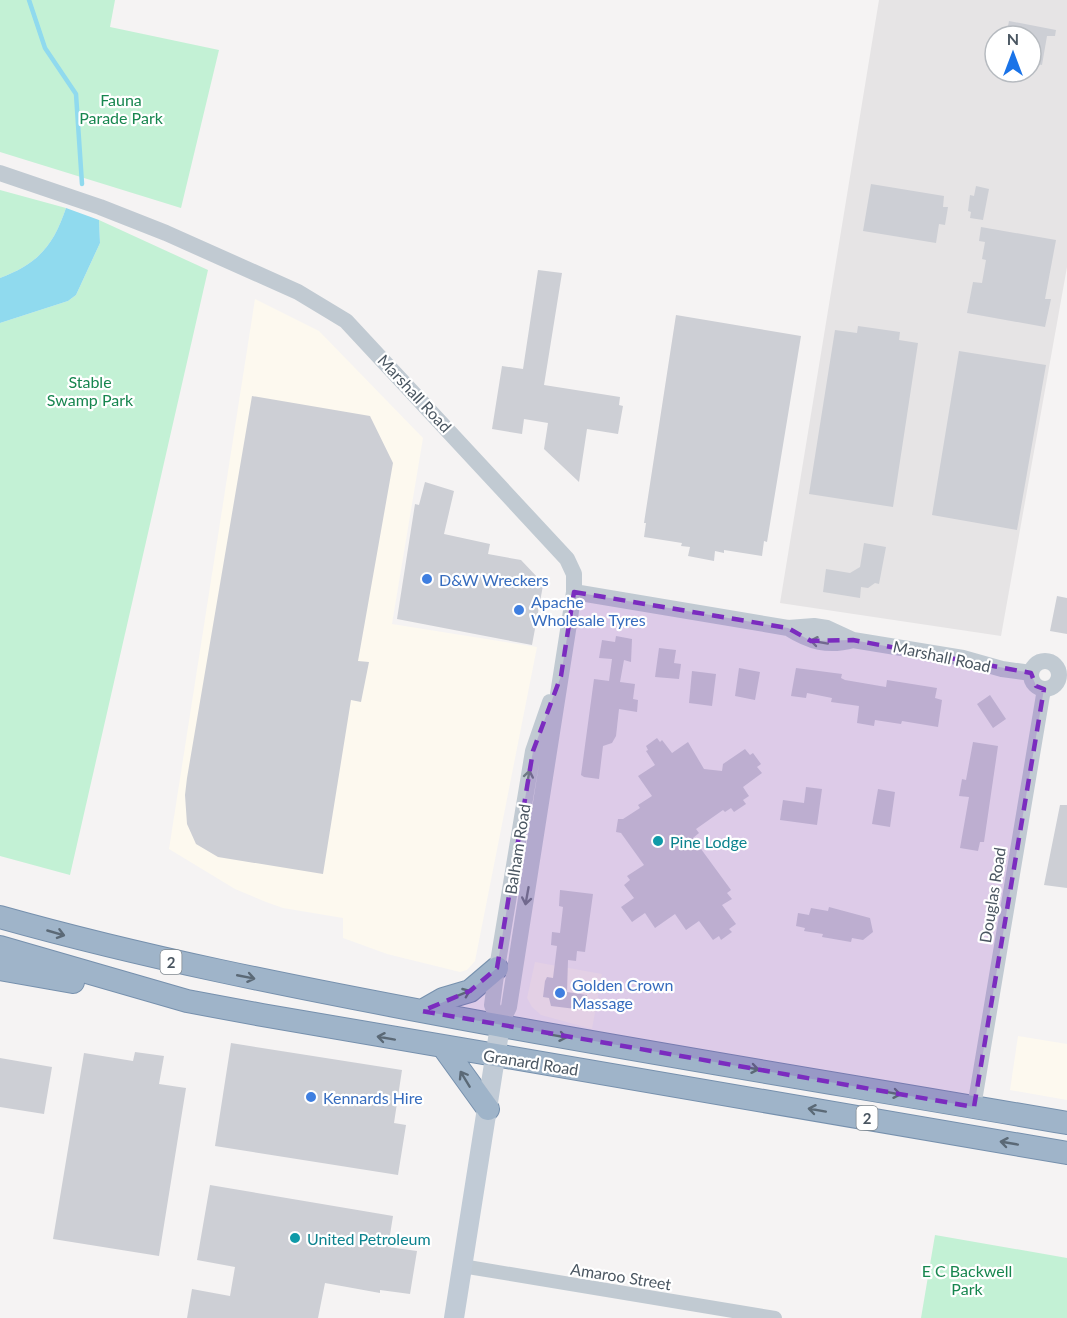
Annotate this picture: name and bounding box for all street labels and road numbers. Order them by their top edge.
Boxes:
street label: Marshall Road [374,350,456,436]
street label: Marshall Road [891,636,993,676]
street label: Balham Road [500,802,534,896]
street label: Douglas Road [975,846,1009,944]
road number: 2 [160,950,182,974]
street label: Granard Road [482,1045,580,1079]
road number: 2 [856,1106,878,1130]
street label: Amaroo Street [569,1259,673,1293]

